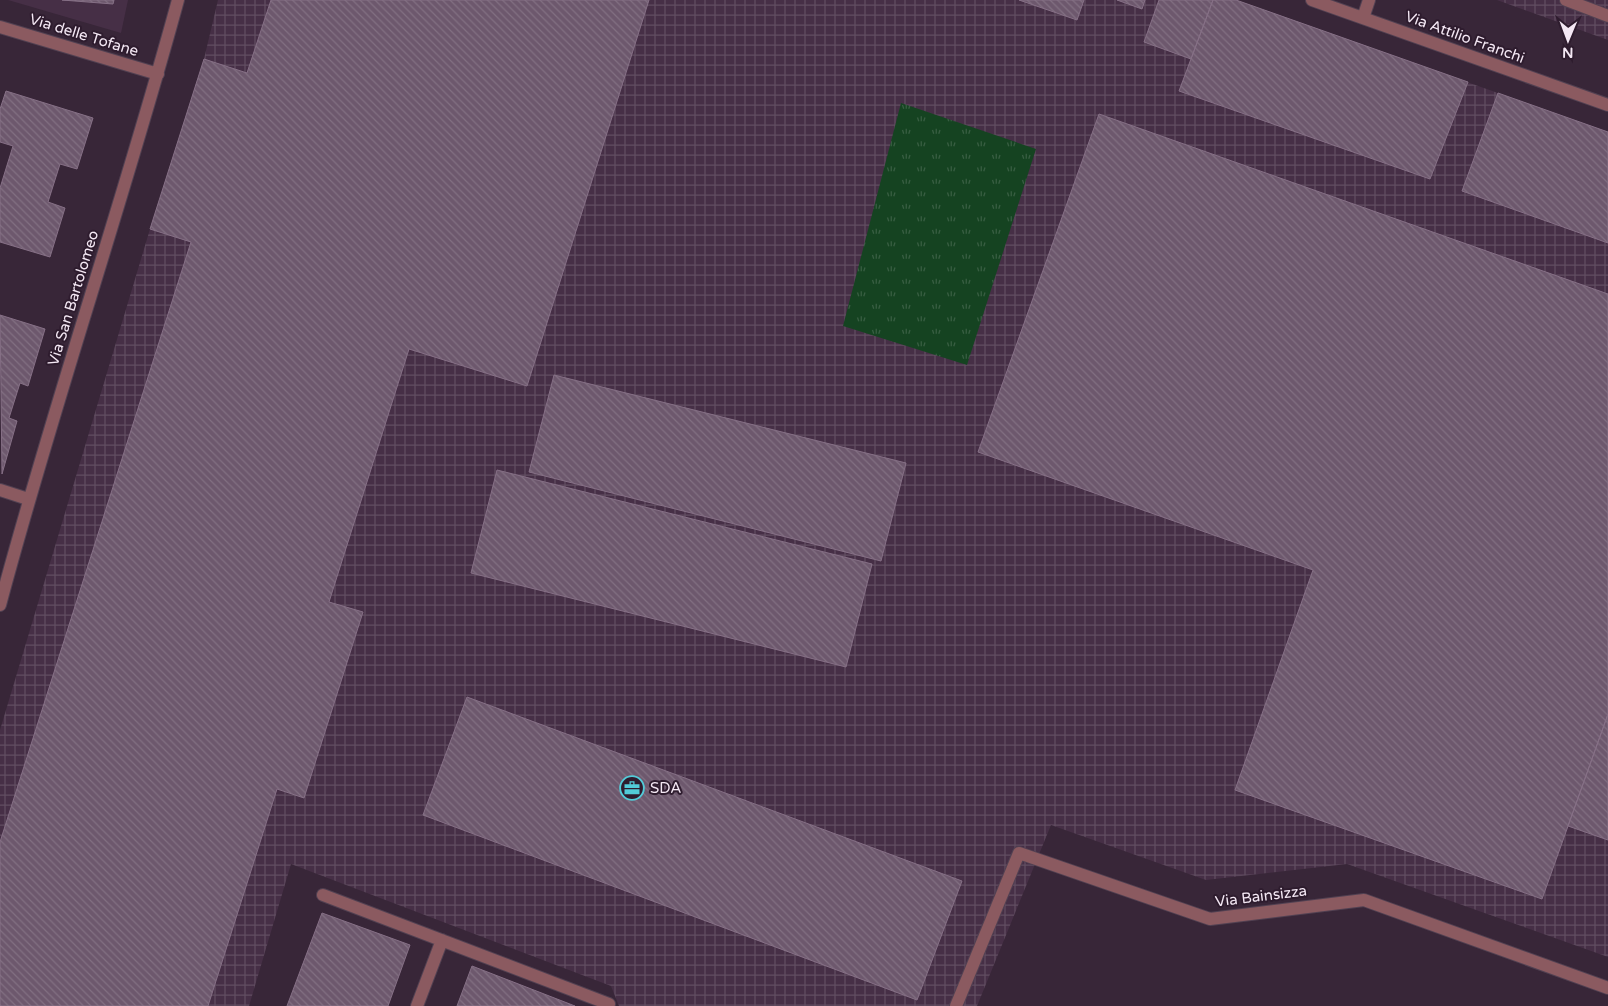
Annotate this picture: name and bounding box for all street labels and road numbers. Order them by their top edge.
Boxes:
street label: Via Attilio Franchi [1403,7,1527,67]
street label: Via delle Tofane [27,10,141,60]
street label: Via San Bartolomeo [44,228,102,368]
street label: Via Bainsizza [1214,881,1308,911]

